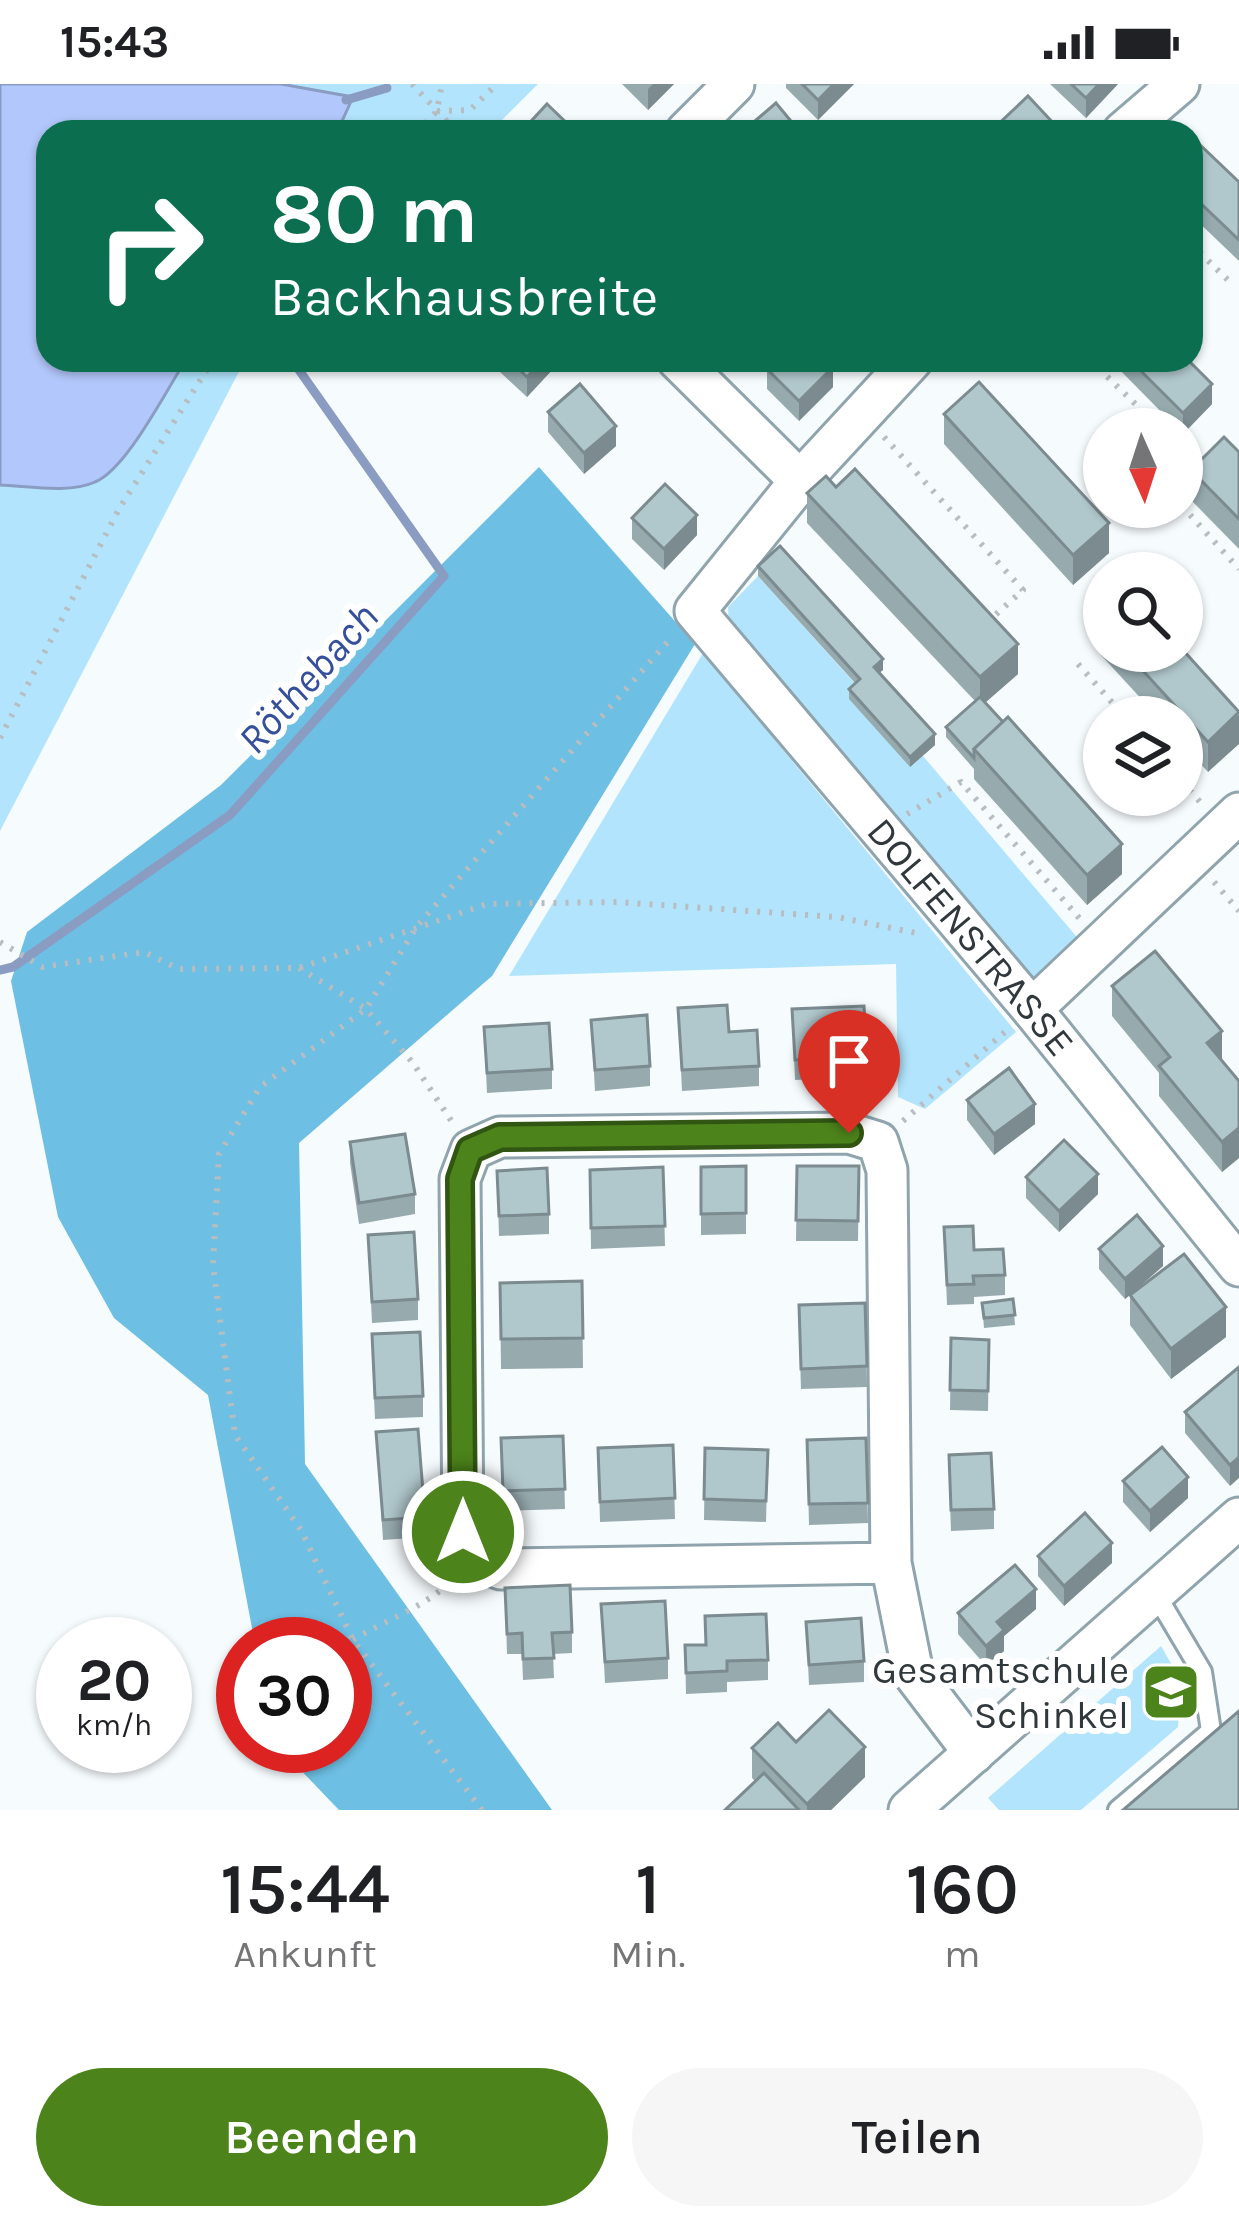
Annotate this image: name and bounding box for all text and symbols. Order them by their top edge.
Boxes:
text: 15:43 [60,16,169,68]
text: 80 m [270,165,478,263]
icon: right [72,168,228,324]
text: Backhausbreite [270,265,658,329]
north arrow [1083,408,1203,528]
map controls [1083,408,1203,816]
button: search [1083,552,1203,672]
water label: Röthebach [227,592,389,764]
button: layers [1083,696,1203,816]
street label: DOLFENSTRASSE [858,809,1084,1065]
pin [798,1010,900,1133]
icon: arrive [816,1028,882,1094]
position arrow [400,1469,526,1595]
speed limit sign: 30 [216,1617,372,1773]
text: 20 [77,1645,151,1715]
place label: Gesamtschule Schinkel [872,1647,1129,1738]
school or university icon: Gesamtschule Schinkel [1140,1661,1202,1723]
text: km/h [76,1707,152,1743]
text: 15:44 [220,1847,390,1931]
text: 1 [635,1847,660,1931]
text: 160 [906,1847,1019,1931]
text: Ankunft [234,1931,377,1977]
text: Min. [610,1931,685,1977]
text: m [944,1931,980,1977]
button: Beenden [36,2068,608,2206]
button: Teilen [632,2068,1203,2206]

